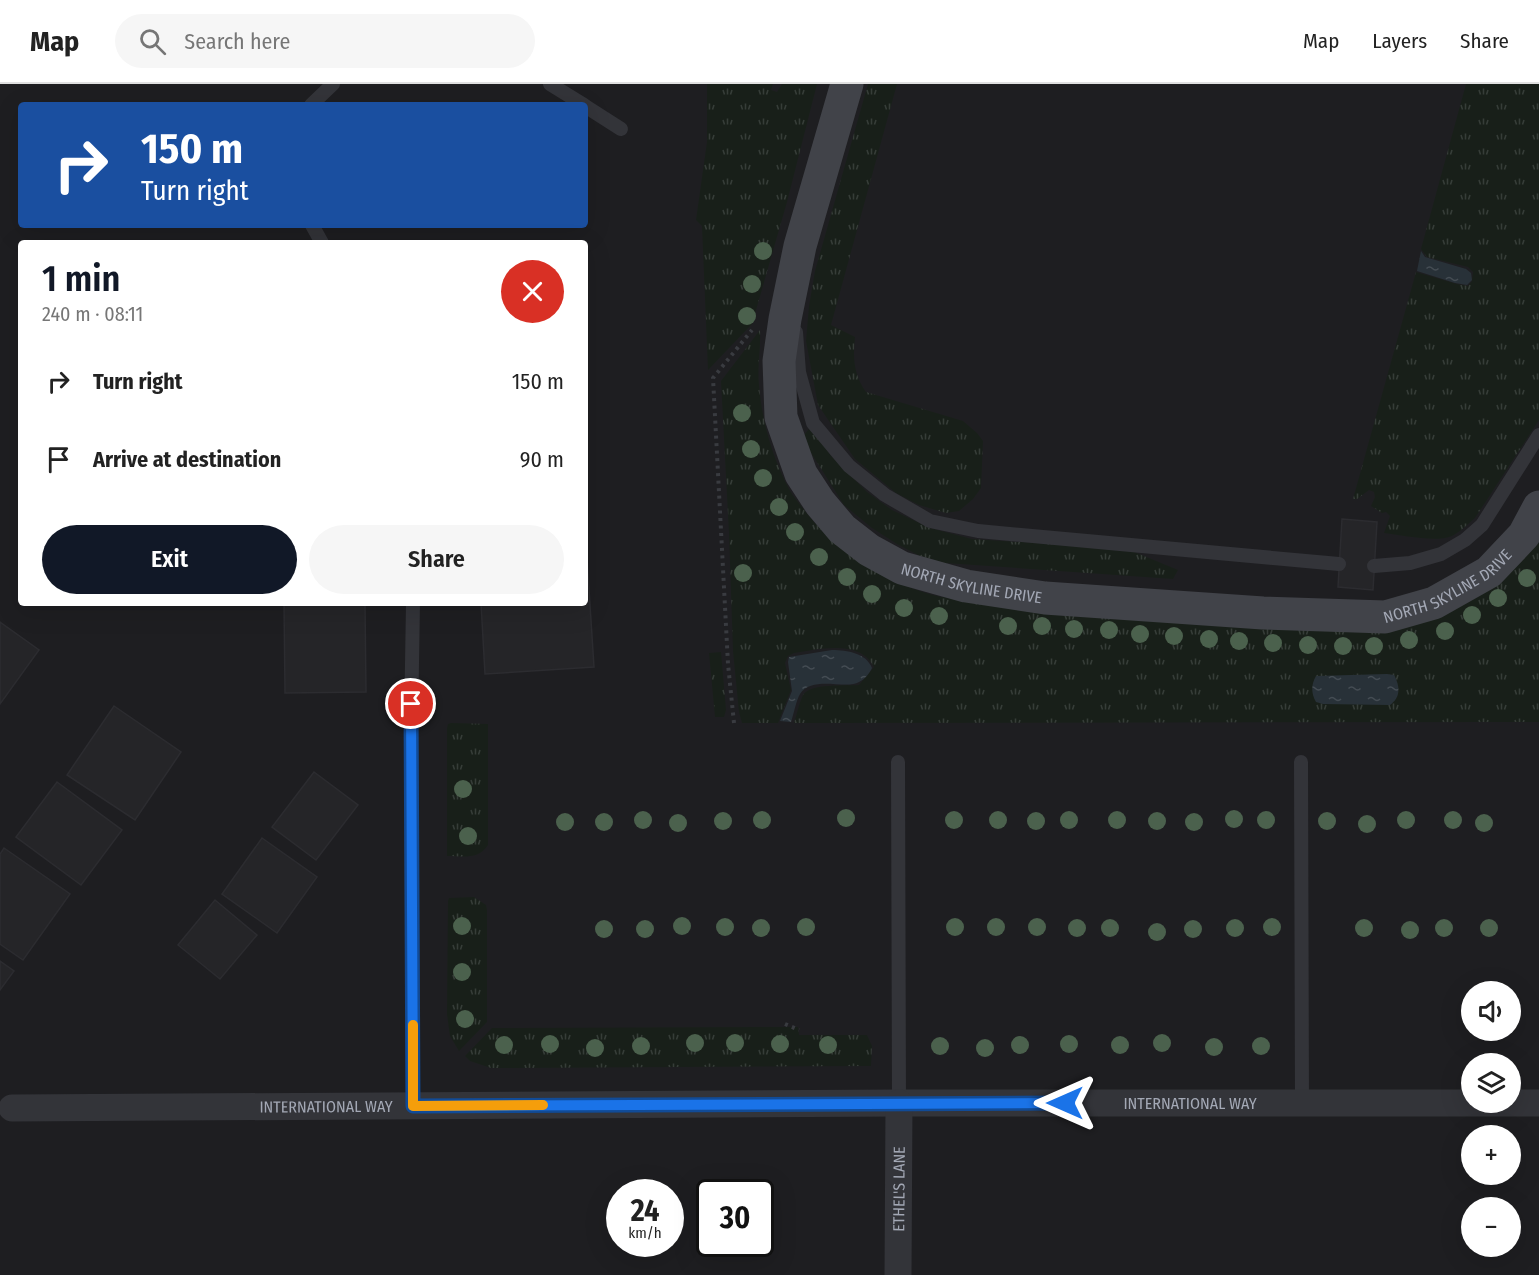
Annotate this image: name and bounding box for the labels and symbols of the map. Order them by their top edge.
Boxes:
street label: NORTH SKYLINE DRIVE [1381,545,1515,627]
street label: NORTH SKYLINE DRIVE [899,559,1043,607]
pin [385,678,436,729]
position arrow [1033,1071,1097,1135]
street label: INTERNATIONAL WAY [1123,1094,1257,1113]
street label: INTERNATIONAL WAY [259,1096,393,1116]
street label: ETHEL'S LANE [889,1146,908,1232]
speed limit sign: 30 [696,1179,774,1257]

